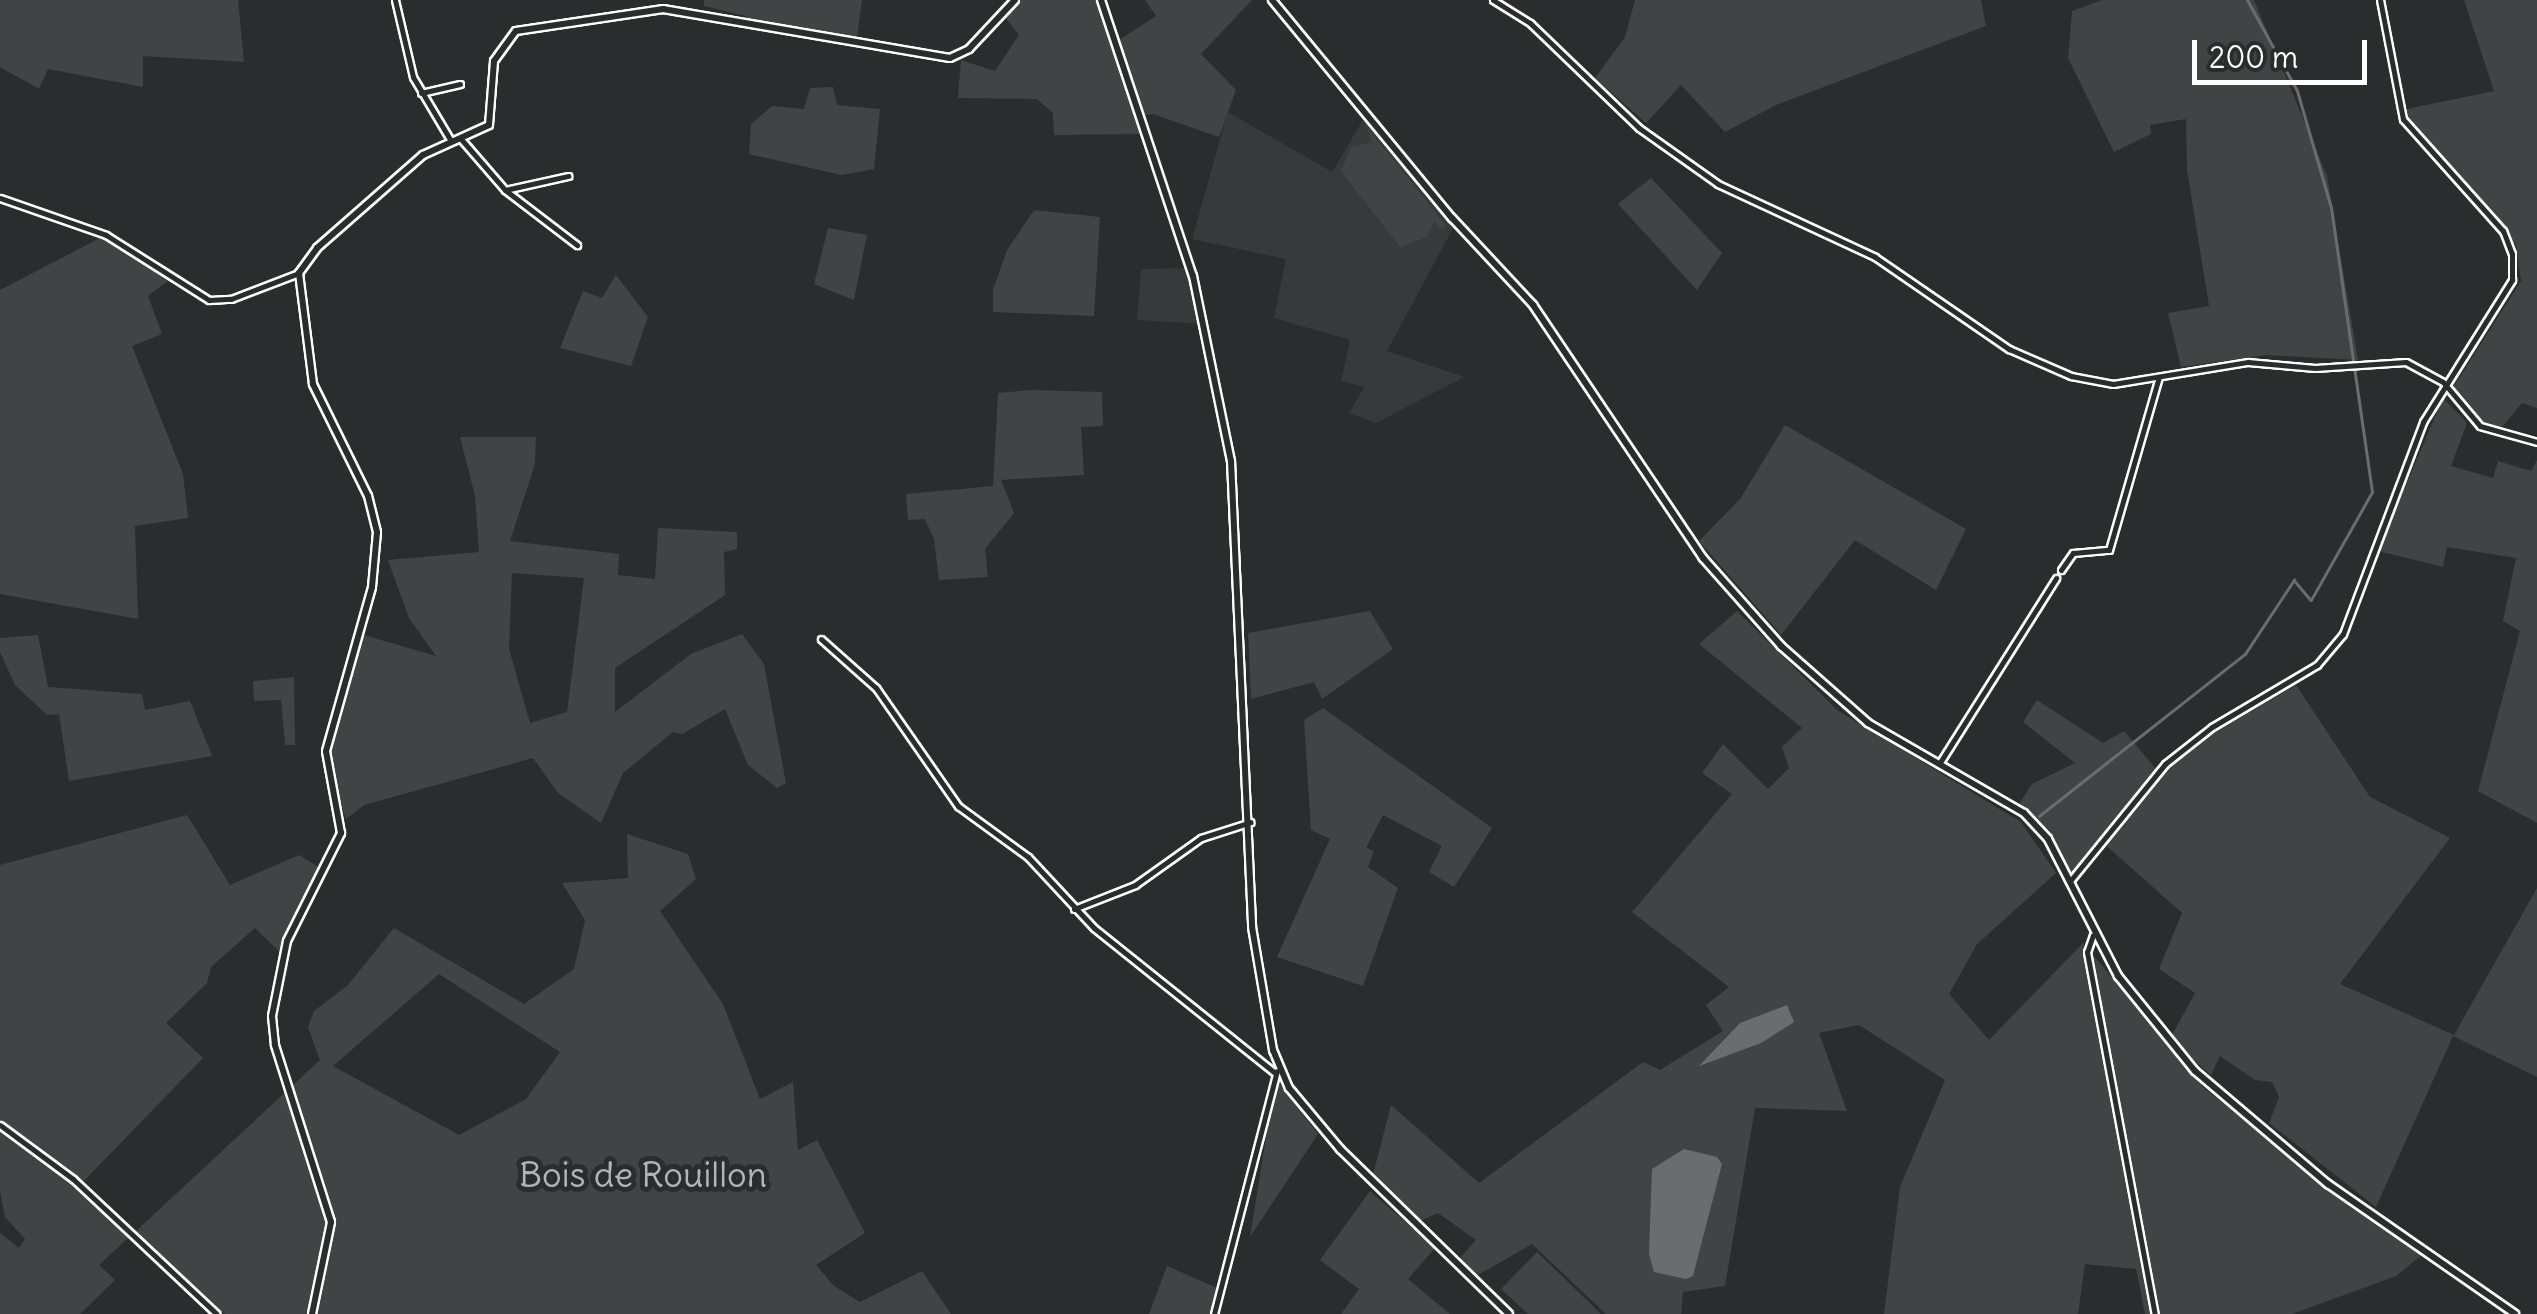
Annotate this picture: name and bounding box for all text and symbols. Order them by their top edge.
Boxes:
scale bar [2197,20,2372,82]
text: 200 m [2209,38,2298,76]
park label: Bois de Rouillon [519,1153,767,1195]

